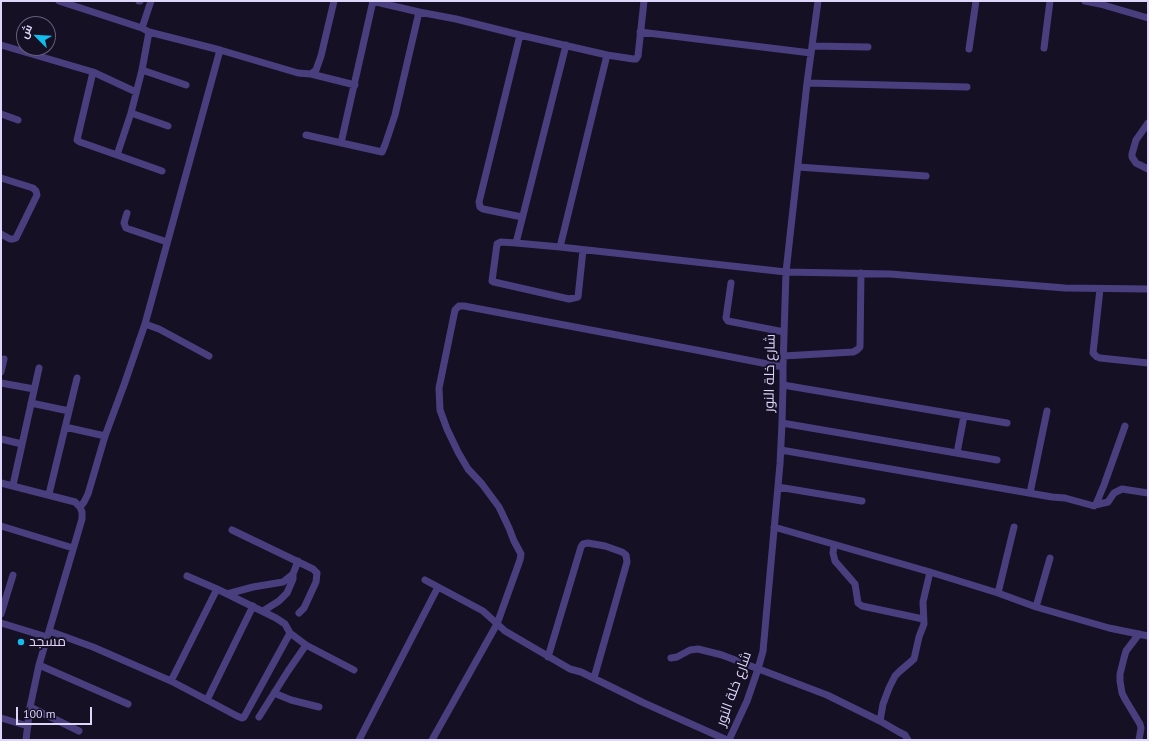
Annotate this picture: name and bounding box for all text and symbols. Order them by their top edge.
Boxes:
north arrow [16,16,56,56]
text: ش [17,22,35,41]
street label: شارع خلة النور [761,334,779,412]
place label: مسجد [29,634,66,650]
marker: مسجد [16,637,26,647]
street label: شارع خلة النور [713,649,755,729]
scale bar [18,699,94,725]
text: 100 m [23,706,56,721]

